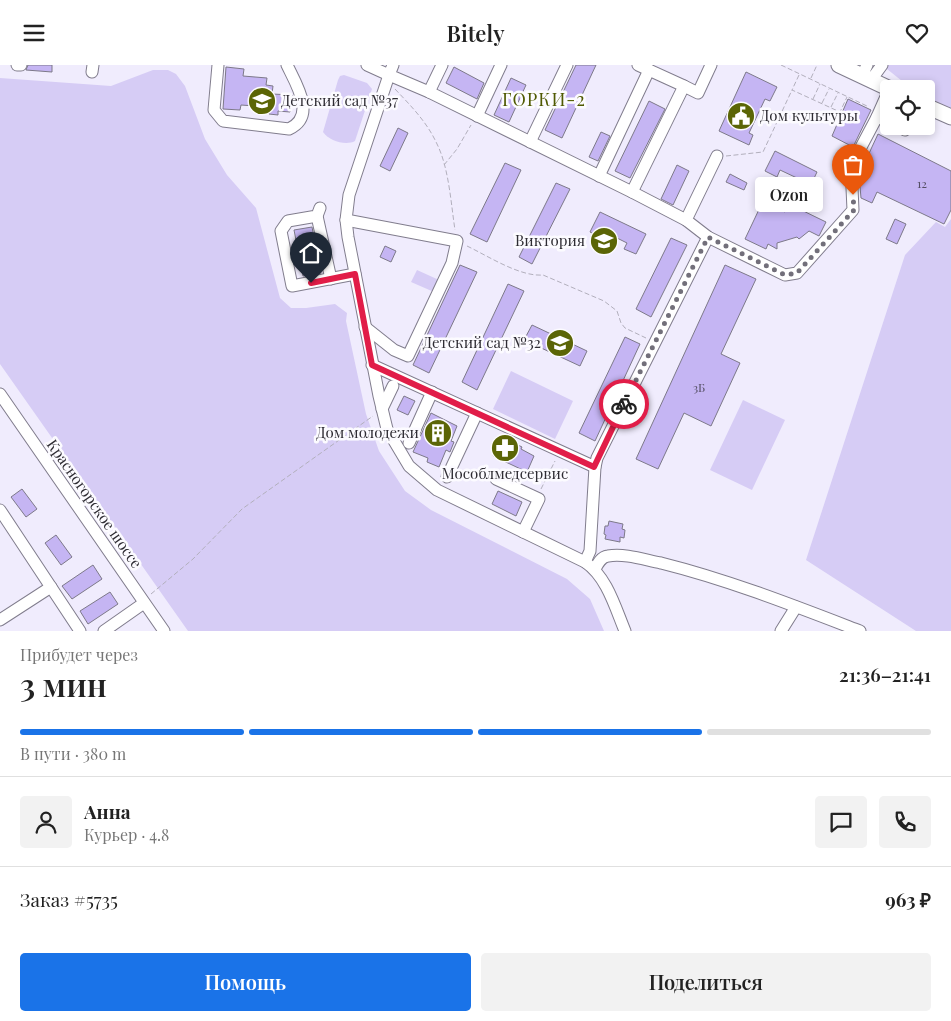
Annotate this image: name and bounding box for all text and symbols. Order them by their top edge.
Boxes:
text: Bitely [447,18,504,48]
icon: menu [20,19,48,47]
icon: heart [903,19,931,47]
map controls [880,80,935,135]
button: locate [880,80,935,135]
school or university icon: Детский сад №37 [247,86,277,116]
district label: ГОРКИ-2 [502,87,586,111]
place label: Детский сад №37 [281,90,398,110]
public building icon: Дом культуры [726,101,756,131]
place label: Дом культуры [760,105,858,125]
pin [832,144,874,195]
icon: bag [839,151,867,179]
house number: 12 [917,175,927,191]
callout: Ozon [756,177,823,213]
text: Ozon [770,184,808,205]
school or university icon: Виктория [589,226,619,256]
place label: Виктория [515,230,585,250]
pin [290,232,332,283]
icon: home [297,239,325,267]
school or university icon: Детский сад №32 [545,328,575,358]
place label: Детский сад №32 [423,332,541,352]
courier [599,379,649,429]
house number: 3Б [693,379,705,395]
icon: bike [610,390,638,418]
building icon: Дом молодежи [423,418,453,448]
place label: Дом молодежи [316,422,419,442]
pharmacy icon: Мособлмедсервис [490,433,520,463]
street label: Красногорское шоссе [43,435,147,572]
place label: Мособлмедсервис [442,463,568,483]
text: Прибудет через [20,644,138,665]
text: 21:36–21:41 [839,661,931,687]
text: 3 мин [20,662,107,705]
text: В пути · 380 m [20,743,126,764]
button: person [20,796,72,848]
button: chat [815,796,867,848]
button: phone [879,796,931,848]
text: Анна [84,798,131,824]
text: Курьер · 4.8 [84,824,169,845]
text: Заказ #5735 [20,886,118,912]
text: 963 ₽ [885,886,931,912]
button: Помощь [20,953,471,1011]
button: Поделиться [481,953,931,1011]

